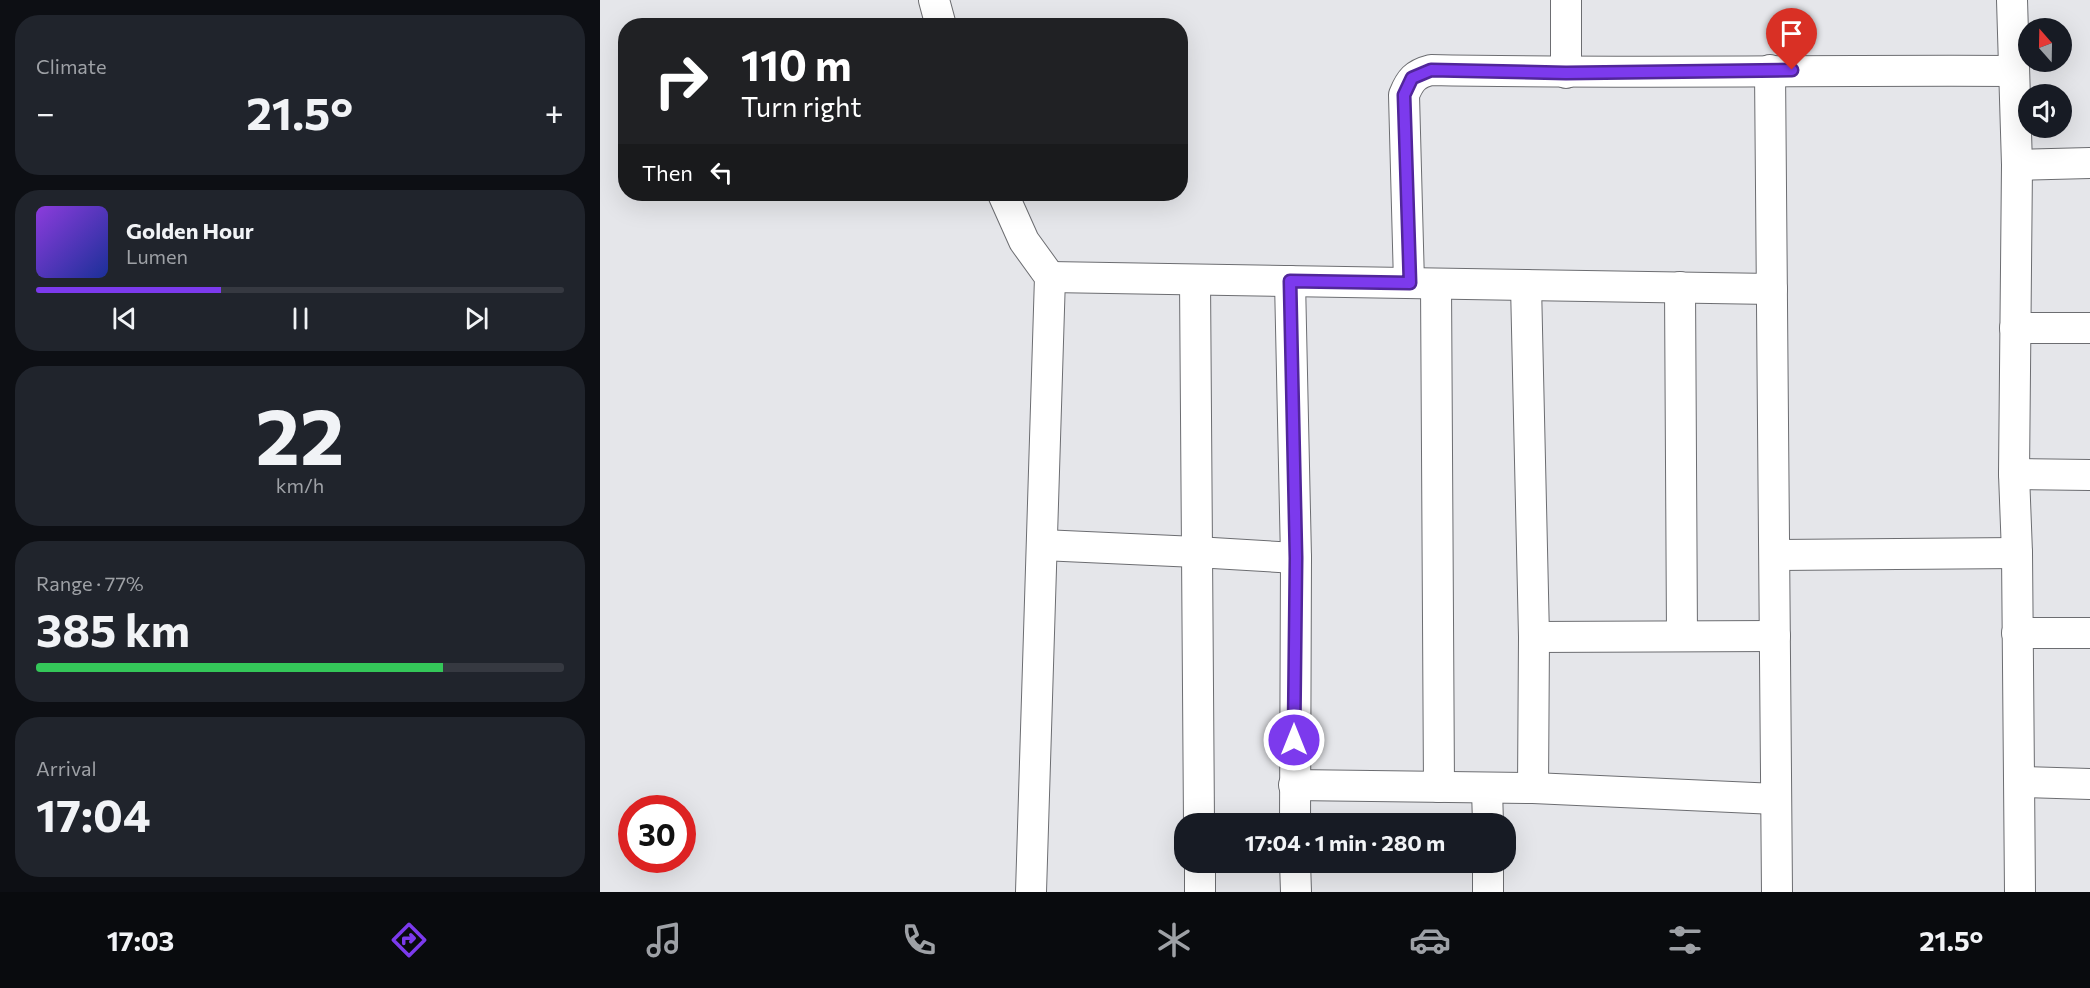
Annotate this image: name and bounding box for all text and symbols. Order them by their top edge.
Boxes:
pin [1766,8,1817,70]
icon: arrive [1775,17,1808,50]
north arrow [2018,18,2072,72]
map controls [2018,18,2072,138]
text: 110 m [741,38,852,90]
icon: right [642,42,720,120]
text: Climate [36,54,106,78]
text: 21.5° [246,84,353,139]
button: sound [2018,84,2072,138]
text: Turn right [741,90,861,123]
text: − [36,91,55,132]
text: + [545,91,564,132]
icon: left [705,156,738,189]
text: Then [642,159,693,186]
text: Golden Hour [126,217,254,244]
text: Lumen [126,244,188,268]
icon: previous [108,302,141,335]
icon: pause [284,302,317,335]
icon: next [460,302,493,335]
text: 22 [256,386,344,481]
text: km/h [276,473,324,497]
text: Range · 77% [36,571,144,595]
text: 385 km [36,601,190,656]
position arrow [1262,708,1326,772]
text: Arrival [36,756,97,780]
text: 17:04 [36,786,151,841]
speed limit sign: 30 [618,795,696,873]
text: 17:04 · 1 min · 280 m [1245,829,1445,856]
icon: directions [388,919,430,961]
icon: music [643,919,685,961]
icon: phone [898,919,940,961]
icon: climate [1153,919,1195,961]
icon: car [1409,919,1451,961]
icon: filters [1664,919,1706,961]
text: 17:03 [107,924,174,957]
text: 21.5° [1919,924,1983,957]

